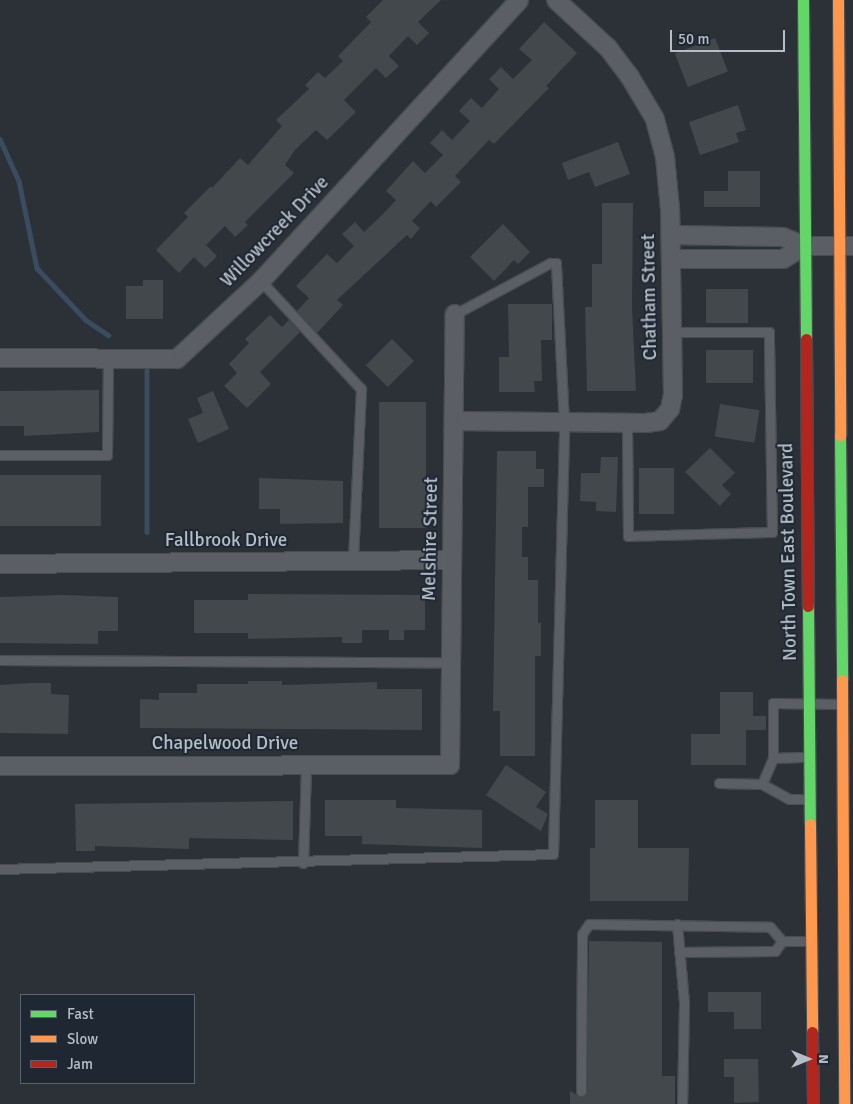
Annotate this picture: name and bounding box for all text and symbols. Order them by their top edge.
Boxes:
scale bar [673,20,788,52]
text: 50 m [678,30,709,48]
street label: Willowcreek Drive [216,172,334,292]
street label: Chatham Street [637,233,663,361]
street label: North Town East Boulevard [776,443,802,661]
street label: Melshire Street [419,477,443,601]
street label: Fallbrook Drive [165,530,287,552]
street label: Chapelwood Drive [152,733,298,755]
legend [20,994,195,1084]
text: Fast [67,1005,94,1023]
text: Slow [67,1030,98,1048]
north arrow [783,1034,833,1084]
text: N [815,1054,832,1064]
text: Jam [67,1055,93,1073]

